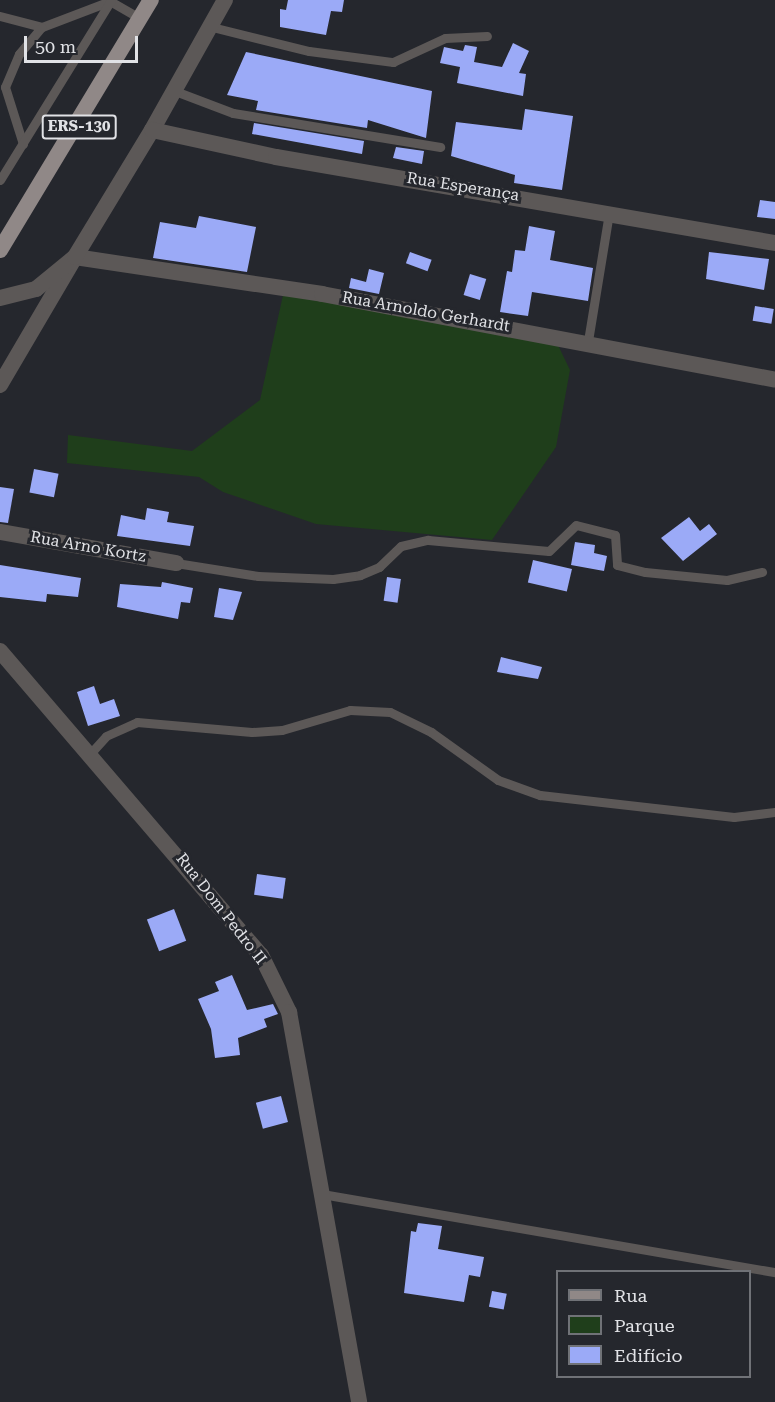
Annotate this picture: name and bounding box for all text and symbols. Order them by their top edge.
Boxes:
scale bar [27,24,141,62]
text: 50 m [35,36,76,57]
road number: ERS-130 [42,115,116,139]
street label: Rua Esperança [405,169,521,205]
street label: Rua Arnoldo Gerhardt [340,288,512,336]
street label: Rua Arno Kortz [29,527,147,567]
street label: Rua Dom Pedro II [172,850,270,968]
legend [556,1270,751,1378]
text: Rua [614,1285,647,1306]
text: Parque [614,1315,675,1336]
text: Edifício [614,1345,682,1366]

